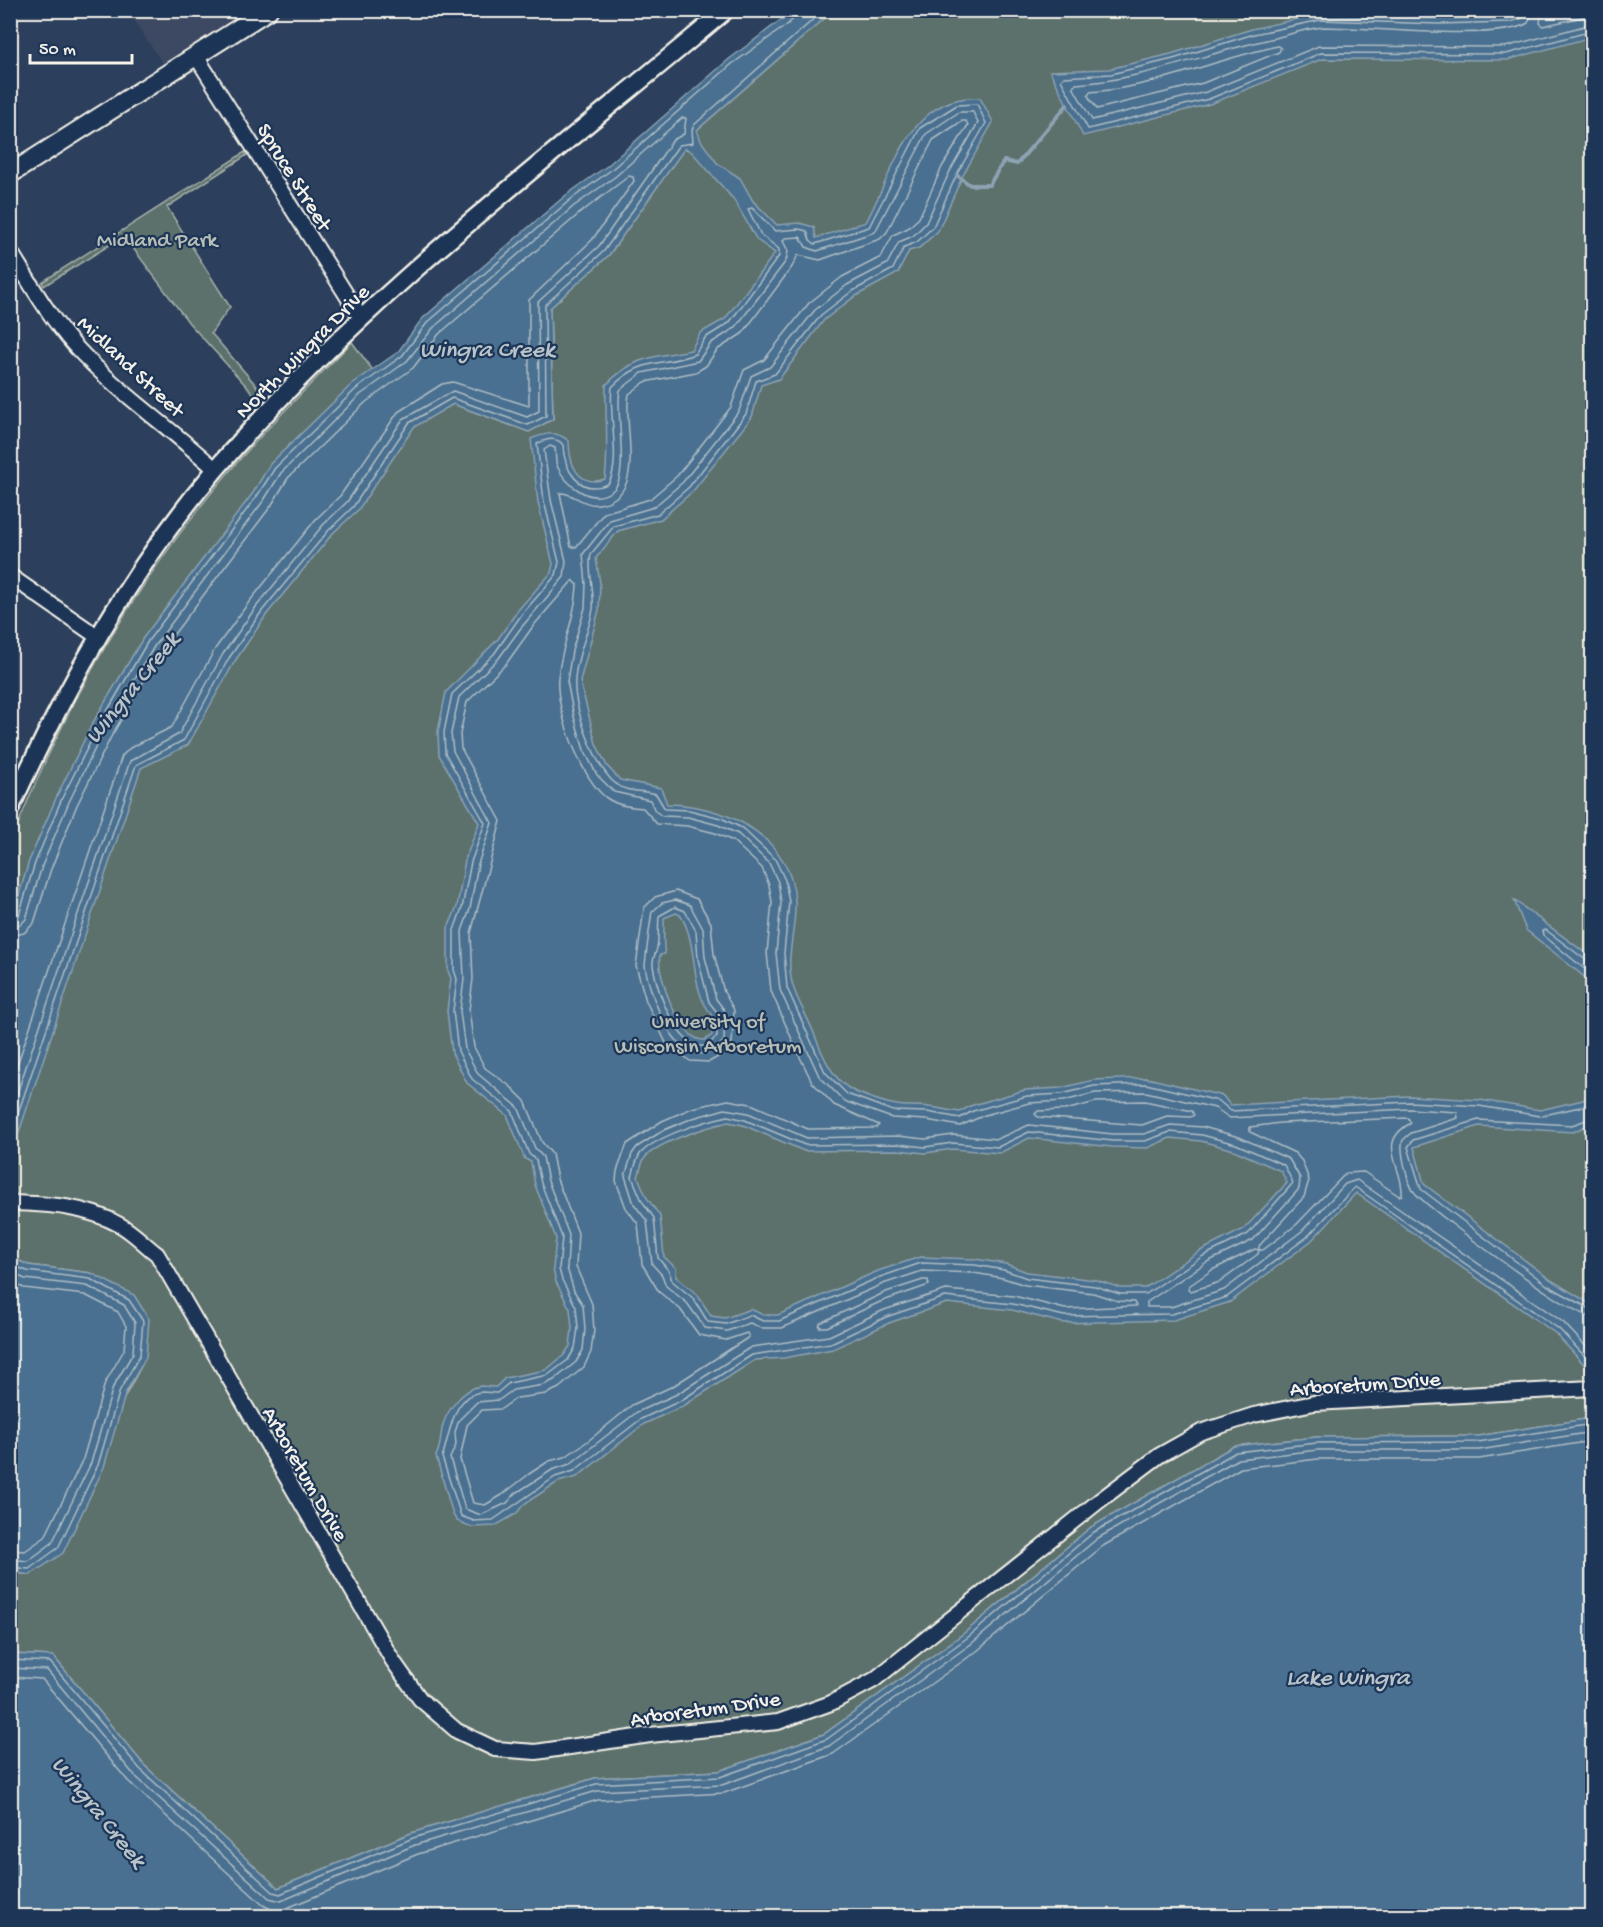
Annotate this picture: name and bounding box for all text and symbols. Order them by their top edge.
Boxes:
scale bar [30,27,132,65]
text: 50 m [39,40,76,61]
street label: Spruce Street [249,120,337,238]
park label: Midland Park [97,229,219,255]
street label: North Wingra Drive [231,280,377,425]
street label: Midland Street [70,312,190,426]
water label: Wingra Creek [419,337,557,366]
water label: Wingra Creek [80,626,189,751]
park label: University of Wisconsin Arboretum [614,1010,802,1061]
street label: Arboretum Drive [1289,1368,1442,1404]
street label: Arboretum Drive [255,1403,353,1547]
water label: Lake Wingra [1286,1665,1411,1694]
street label: Arboretum Drive [629,1687,783,1734]
water label: Wingra Creek [43,1752,153,1877]

